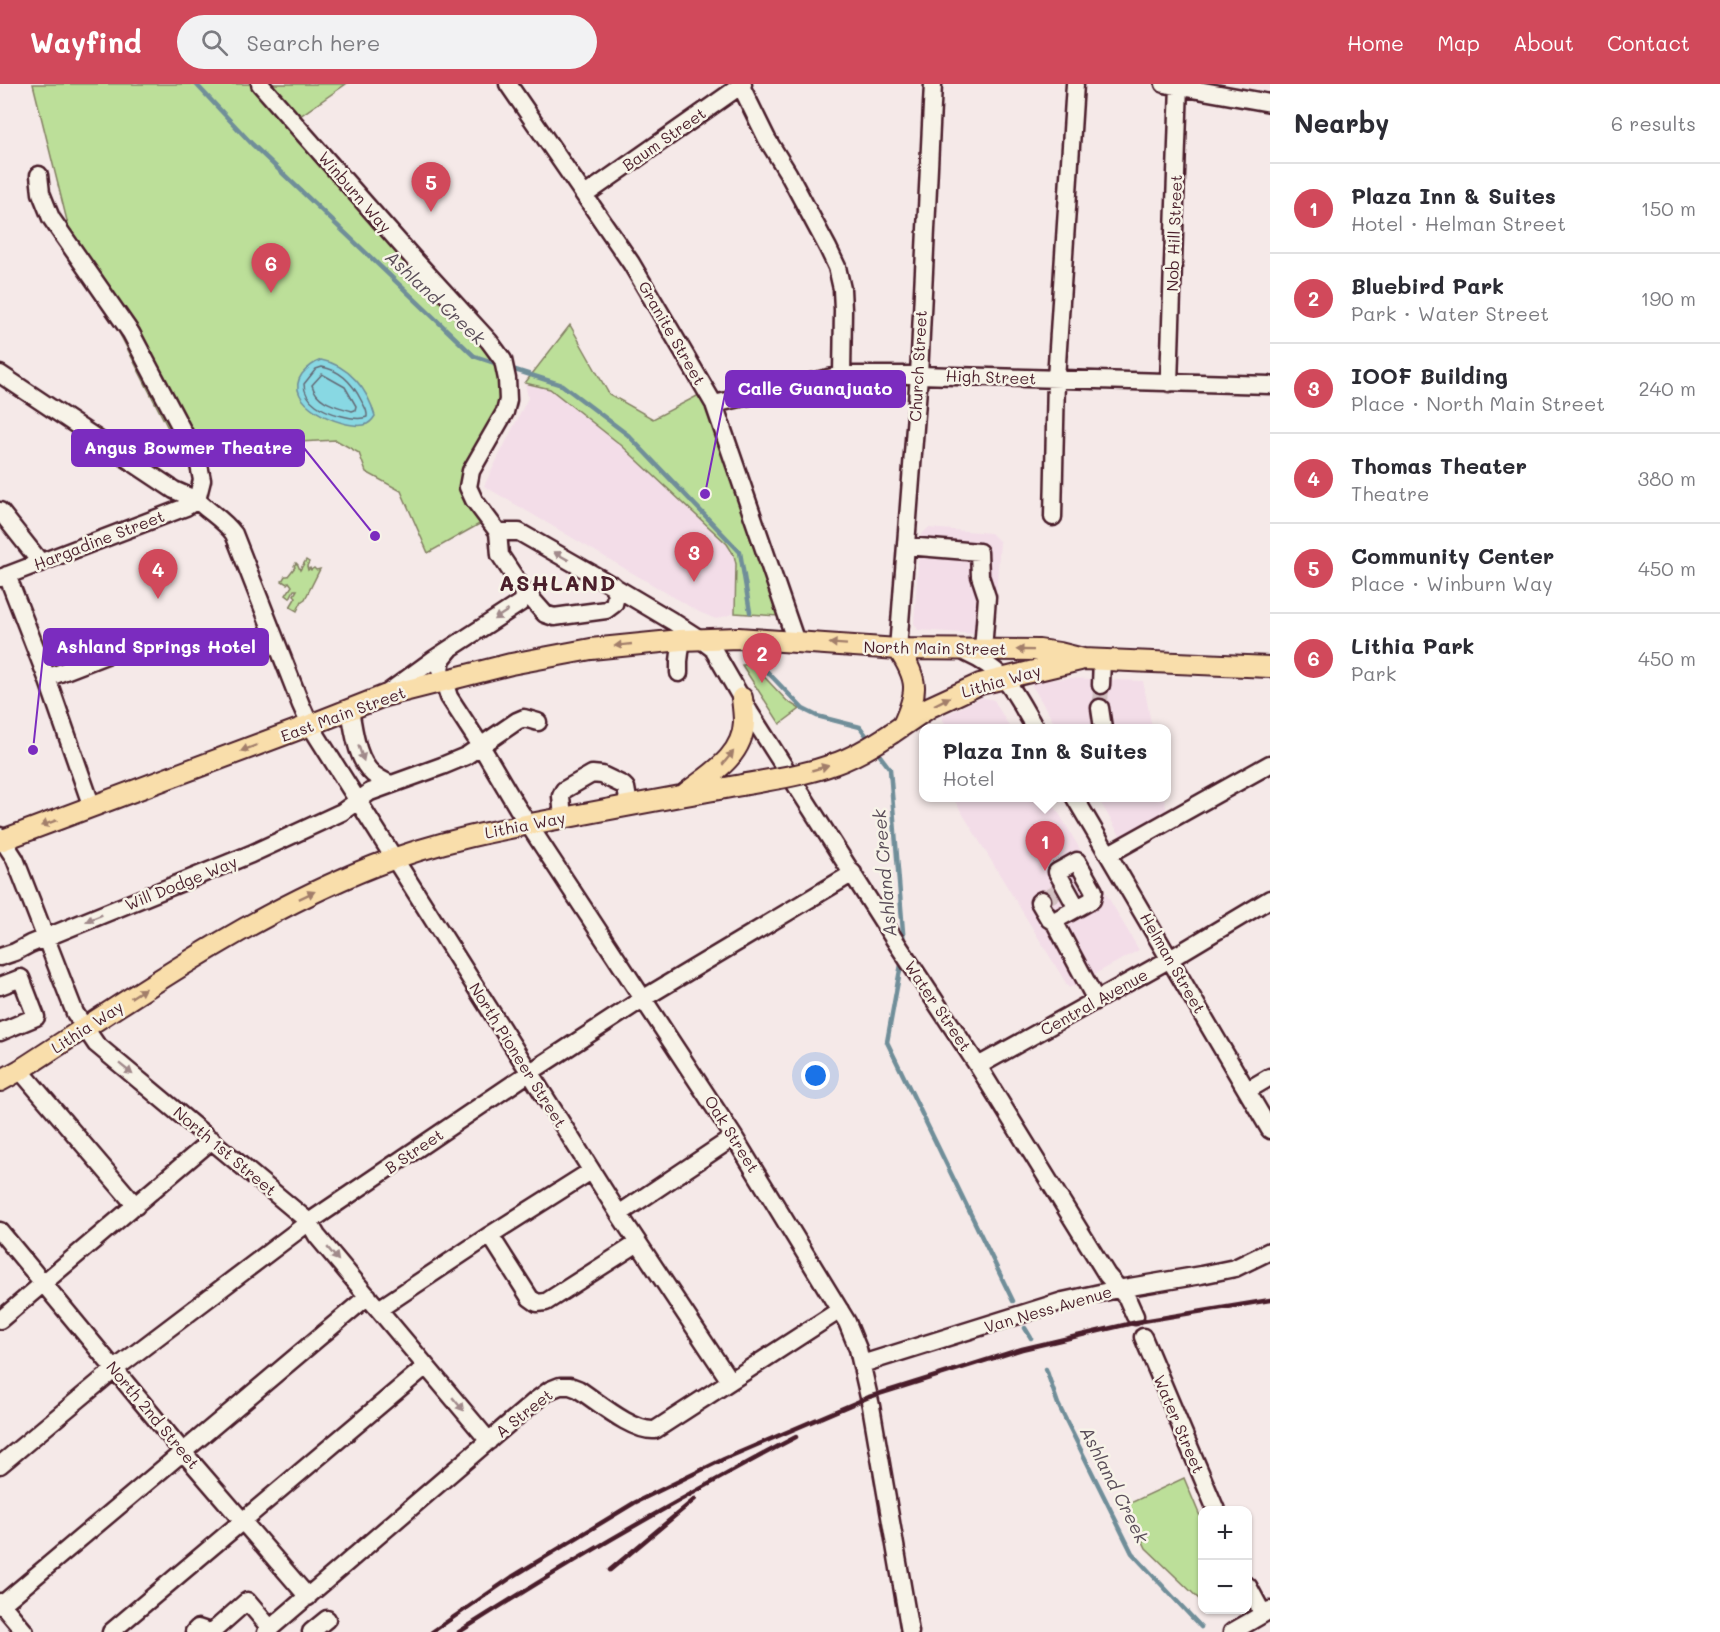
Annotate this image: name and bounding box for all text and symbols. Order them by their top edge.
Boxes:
search box [177,15,597,69]
text: Wayfind [30,24,141,60]
icon: search [198,26,231,59]
text: Search here [246,28,380,57]
text: Home [1347,29,1404,56]
text: Map [1437,29,1480,56]
text: About [1513,29,1574,56]
text: Contact [1607,29,1690,56]
street label: Baum Street [618,102,710,175]
text: Nearby [1294,106,1389,140]
text: 6 results [1611,110,1696,136]
street label: Winburn Way [314,147,396,237]
pin: 5 [412,162,450,212]
street label: Nob Hill Street [1161,174,1186,292]
text: Plaza Inn & Suites [1351,181,1556,210]
text: 1 [1309,195,1318,221]
text: 150 m [1641,195,1696,221]
text: Hotel · Helman Street [1351,210,1566,236]
pin: 6 [252,244,290,293]
water label: Ashland Creek [381,245,491,350]
text: Bluebird Park [1351,271,1504,300]
street label: Granite Street [634,277,711,388]
text: 2 [1308,285,1319,311]
text: 190 m [1641,285,1696,311]
text: Park · Water Street [1351,300,1549,326]
street label: Church Street [904,310,931,422]
text: IOOF Building [1351,361,1508,390]
street label: High Street [945,364,1037,389]
callout: Calle Guanajuato [726,371,905,407]
text: 3 [1308,375,1320,401]
text: 240 m [1638,375,1696,401]
text: Calle Guanajuato [738,376,893,400]
text: Place · North Main Street [1351,390,1605,416]
callout: Angus Bowmer Theatre [72,430,304,466]
text: Angus Bowmer Theatre [84,435,292,459]
text: Thomas Theater [1351,451,1527,480]
text: 4 [1307,465,1320,491]
text: 380 m [1638,465,1696,491]
text: Theatre [1351,480,1429,506]
street label: Hargadine Street [30,505,167,574]
pin: 3 [674,532,714,582]
text: Community Center [1351,541,1554,570]
pin: 4 [138,550,178,599]
one-way arrow [552,551,569,561]
text: 5 [1308,555,1319,581]
text: 450 m [1638,555,1696,581]
district label: ASHLAND [499,568,617,597]
text: Place · Winburn Way [1351,570,1553,596]
one-way arrow [494,609,510,621]
callout: Ashland Springs Hotel [44,629,268,665]
text: Lithia Park [1351,631,1474,660]
text: Ashland Springs Hotel [56,634,256,658]
pin: 2 [742,634,782,683]
street label: North Main Street [863,636,1007,659]
one-way arrow [613,640,632,650]
one-way arrow [829,640,848,649]
one-way arrow [1016,645,1035,655]
text: 6 [1307,645,1320,671]
text: 450 m [1638,645,1696,671]
street label: Lithia Way [959,659,1043,702]
text: Park [1351,660,1396,686]
street label: East Main Street [277,681,408,746]
one-way arrow [933,696,950,706]
popup [919,724,1171,802]
text: Plaza Inn & Suites [943,736,1147,765]
one-way arrow [240,744,258,753]
one-way arrow [356,744,366,762]
one-way arrow [721,751,734,766]
one-way arrow [811,763,829,772]
text: Hotel [943,765,995,791]
street label: Lithia Way [483,806,567,843]
water label: Ashland Creek [866,808,902,938]
one-way arrow [40,819,58,828]
pin: 1 [1026,822,1064,871]
street label: Will Dodge Way [122,850,240,915]
one-way arrow [298,891,315,900]
street label: Helman Street [1136,909,1211,1017]
one-way arrow [84,913,102,923]
street label: Water Street [900,956,976,1055]
street label: Central Avenue [1036,963,1151,1040]
street label: North Pioneer Street [465,978,572,1131]
one-way arrow [130,988,146,999]
street label: Lithia Way [47,996,127,1058]
your location [801,1061,830,1090]
one-way arrow [118,1062,134,1075]
street label: Oak Street [700,1091,764,1176]
street label: North 1st Street [169,1101,281,1200]
street label: B Street [380,1123,447,1178]
one-way arrow [326,1246,339,1262]
street label: Van Ness Avenue [982,1280,1114,1337]
street label: North 2nd Street [102,1356,205,1473]
street label: Water Street [1149,1371,1210,1476]
street label: A Street [491,1384,557,1442]
one-way arrow [451,1396,464,1411]
water label: Ashland Creek [1075,1422,1155,1547]
map controls [1198,1506,1252,1614]
button: + [1198,1506,1252,1560]
button: − [1198,1560,1252,1614]

